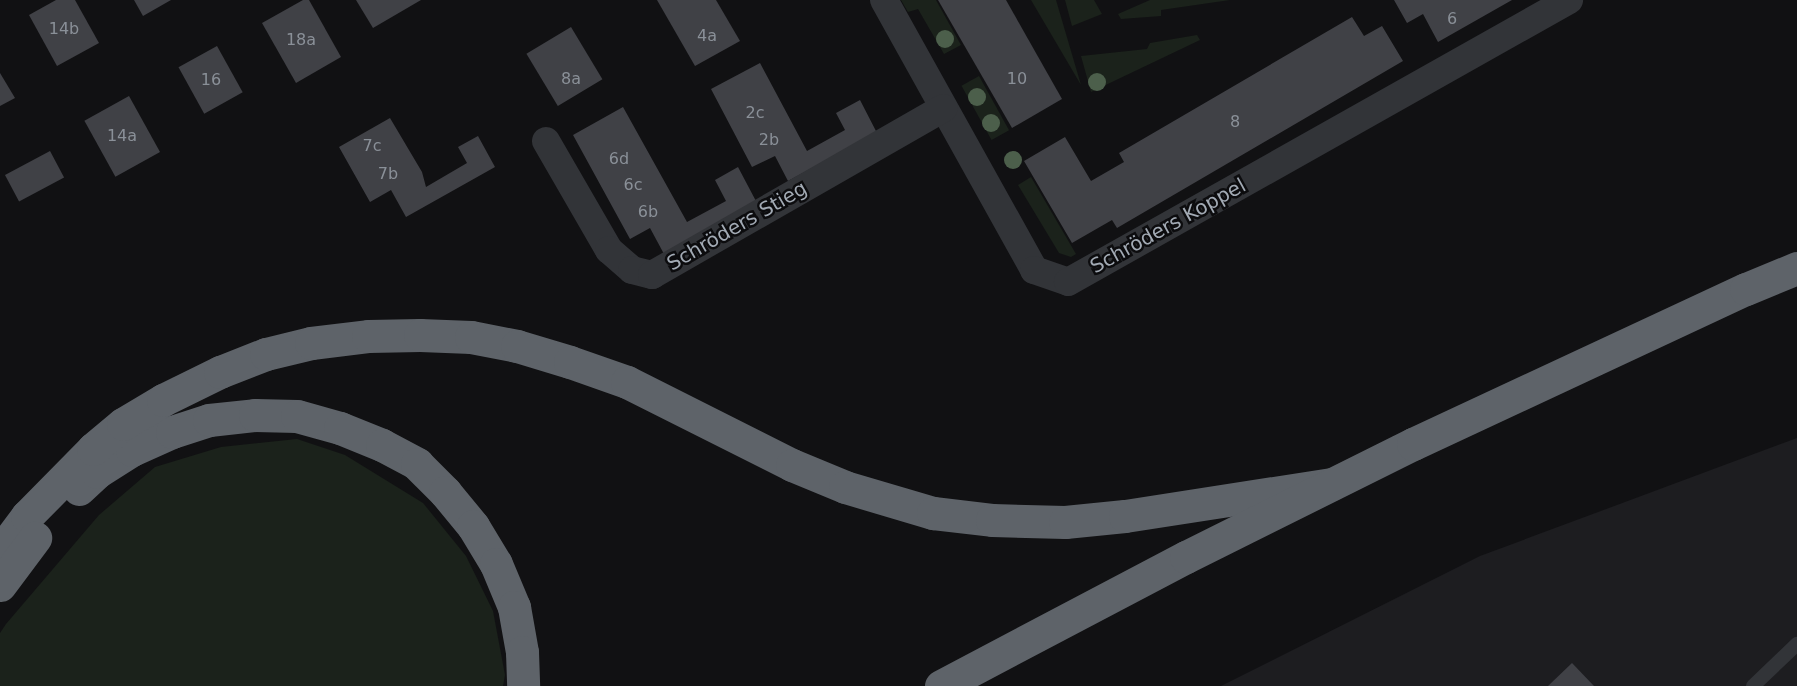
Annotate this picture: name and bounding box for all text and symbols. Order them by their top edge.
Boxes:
house number: 6 [1447,9,1457,29]
house number: 14b [49,19,79,39]
house number: 4a [697,26,717,46]
house number: 18a [286,30,316,50]
house number: 8a [561,69,581,89]
house number: 10 [1007,69,1027,89]
house number: 16 [201,70,221,90]
house number: 2c [746,103,764,123]
house number: 8 [1230,112,1240,132]
house number: 14a [107,126,137,146]
house number: 2b [759,130,779,150]
house number: 7c [363,136,381,156]
house number: 6d [609,149,629,169]
house number: 7b [378,164,398,184]
street label: Schröders Koppel [1086,173,1250,279]
house number: 6c [624,175,642,195]
street label: Schröders Stieg [663,176,811,276]
house number: 6b [638,202,658,222]

